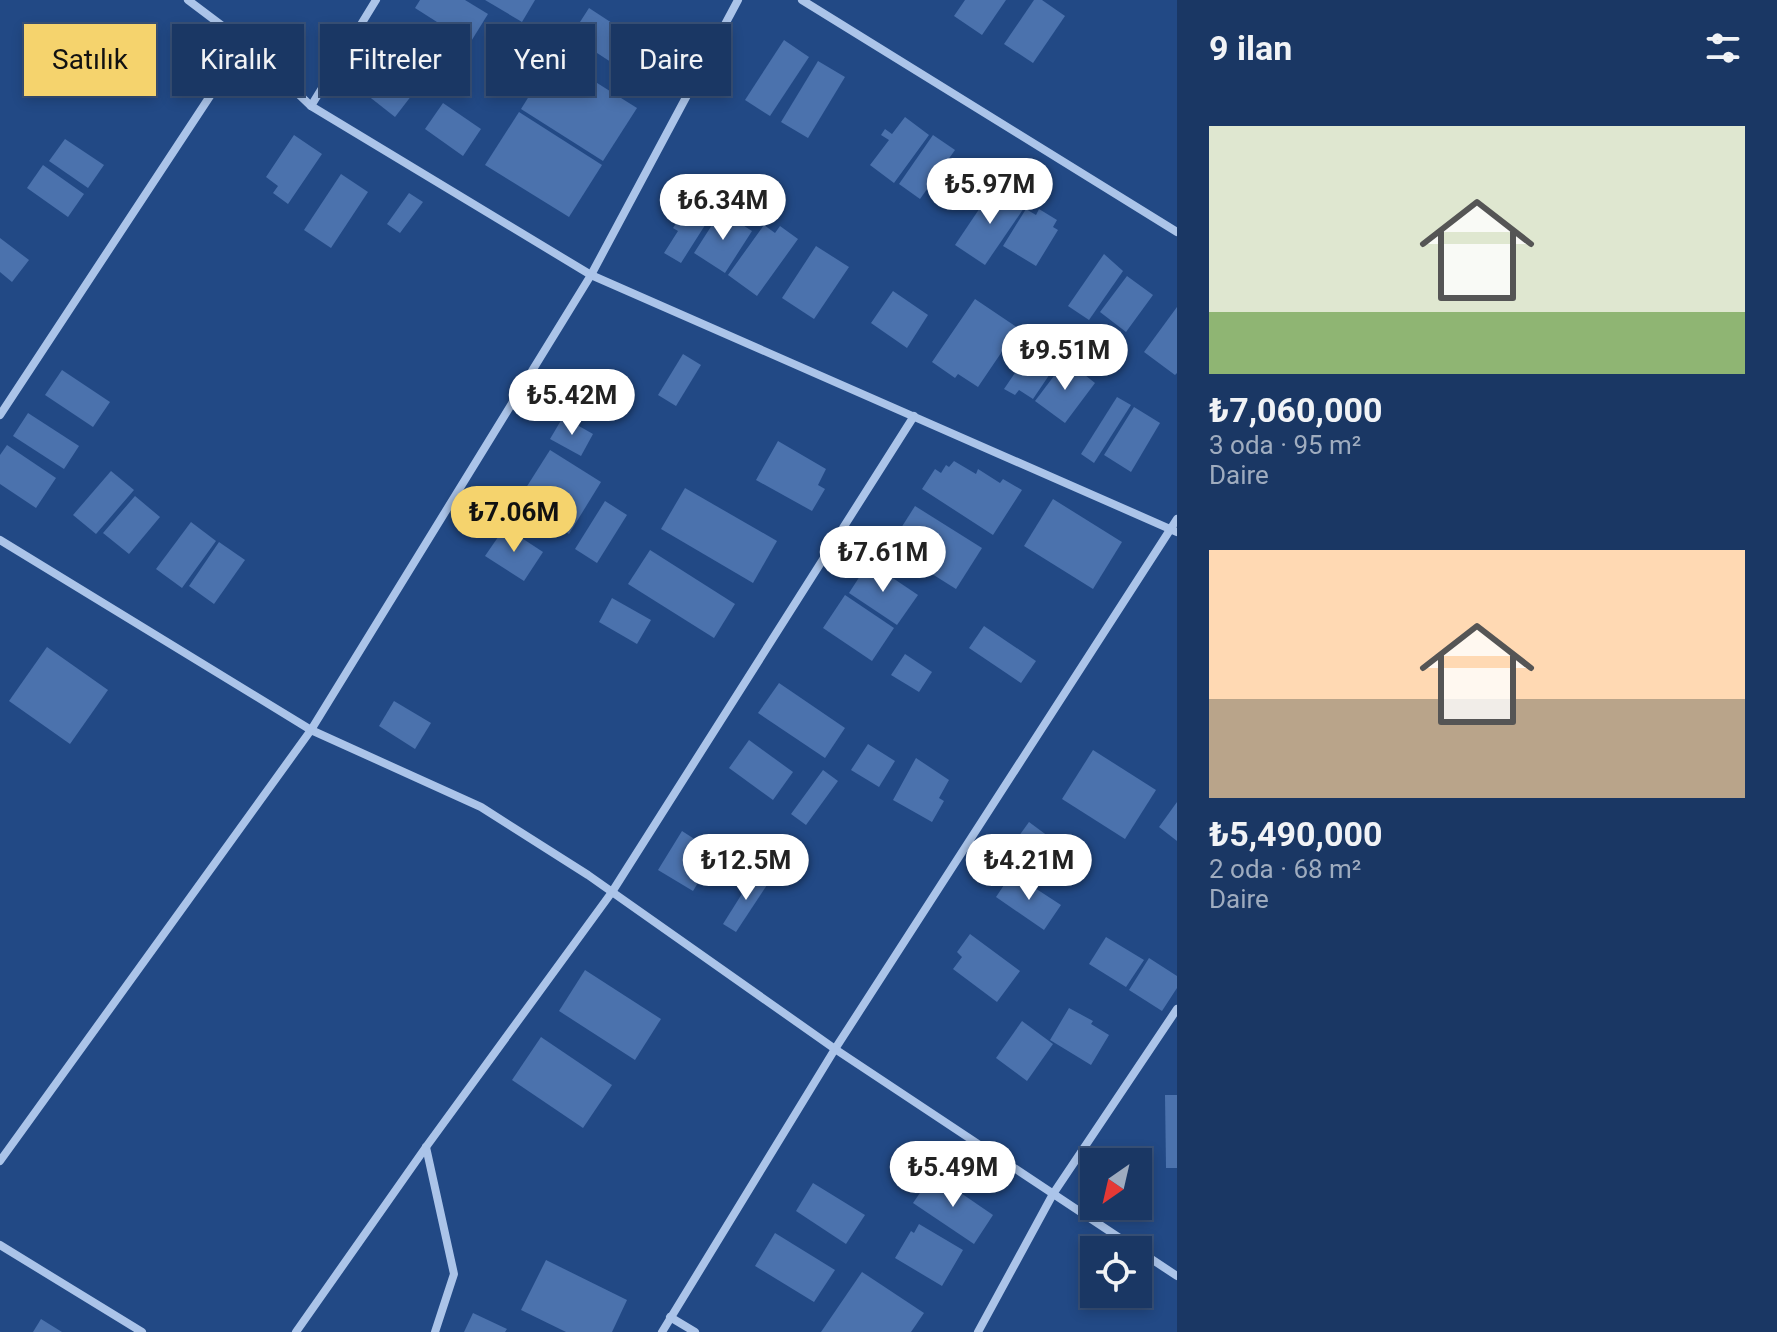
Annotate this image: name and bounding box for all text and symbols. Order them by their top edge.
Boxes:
chip: Satılık [24,24,156,96]
chip: Kiralık [172,24,304,96]
chip: Filtreler [320,24,470,96]
chip: Yeni [486,24,595,96]
chip: Daire [611,24,731,96]
icon: filters [1701,26,1745,70]
text: 9 ilan [1209,28,1292,68]
pin: ₺5.97M [925,158,1055,226]
text: ₺5.97M [945,169,1035,199]
pin: ₺6.34M [658,174,788,242]
icon: home [1405,178,1549,322]
text: ₺6.34M [678,185,768,215]
pin: ₺9.51M [1000,324,1130,392]
text: ₺9.51M [1020,335,1110,365]
pin: ₺5.42M [507,369,637,437]
text: ₺5.42M [527,380,617,410]
text: ₺7,060,000 [1209,390,1382,430]
text: 3 oda · 95 m² [1209,430,1361,460]
text: Daire [1209,460,1269,490]
pin: ₺7.06M [449,486,579,554]
text: ₺7.06M [469,497,559,527]
pin: ₺7.61M [818,526,948,594]
text: ₺7.61M [838,537,928,567]
icon: home [1405,602,1549,746]
text: ₺5,490,000 [1209,814,1382,854]
pin: ₺12.5M [681,834,811,902]
pin: ₺4.21M [964,834,1094,902]
text: ₺12.5M [701,845,791,875]
text: ₺4.21M [984,845,1074,875]
text: 2 oda · 68 m² [1209,854,1361,884]
text: Daire [1209,884,1269,914]
pin: ₺5.49M [888,1141,1018,1209]
north arrow [1080,1148,1152,1220]
map controls [1080,1148,1152,1308]
text: ₺5.49M [908,1152,998,1182]
button: locate [1080,1236,1152,1308]

